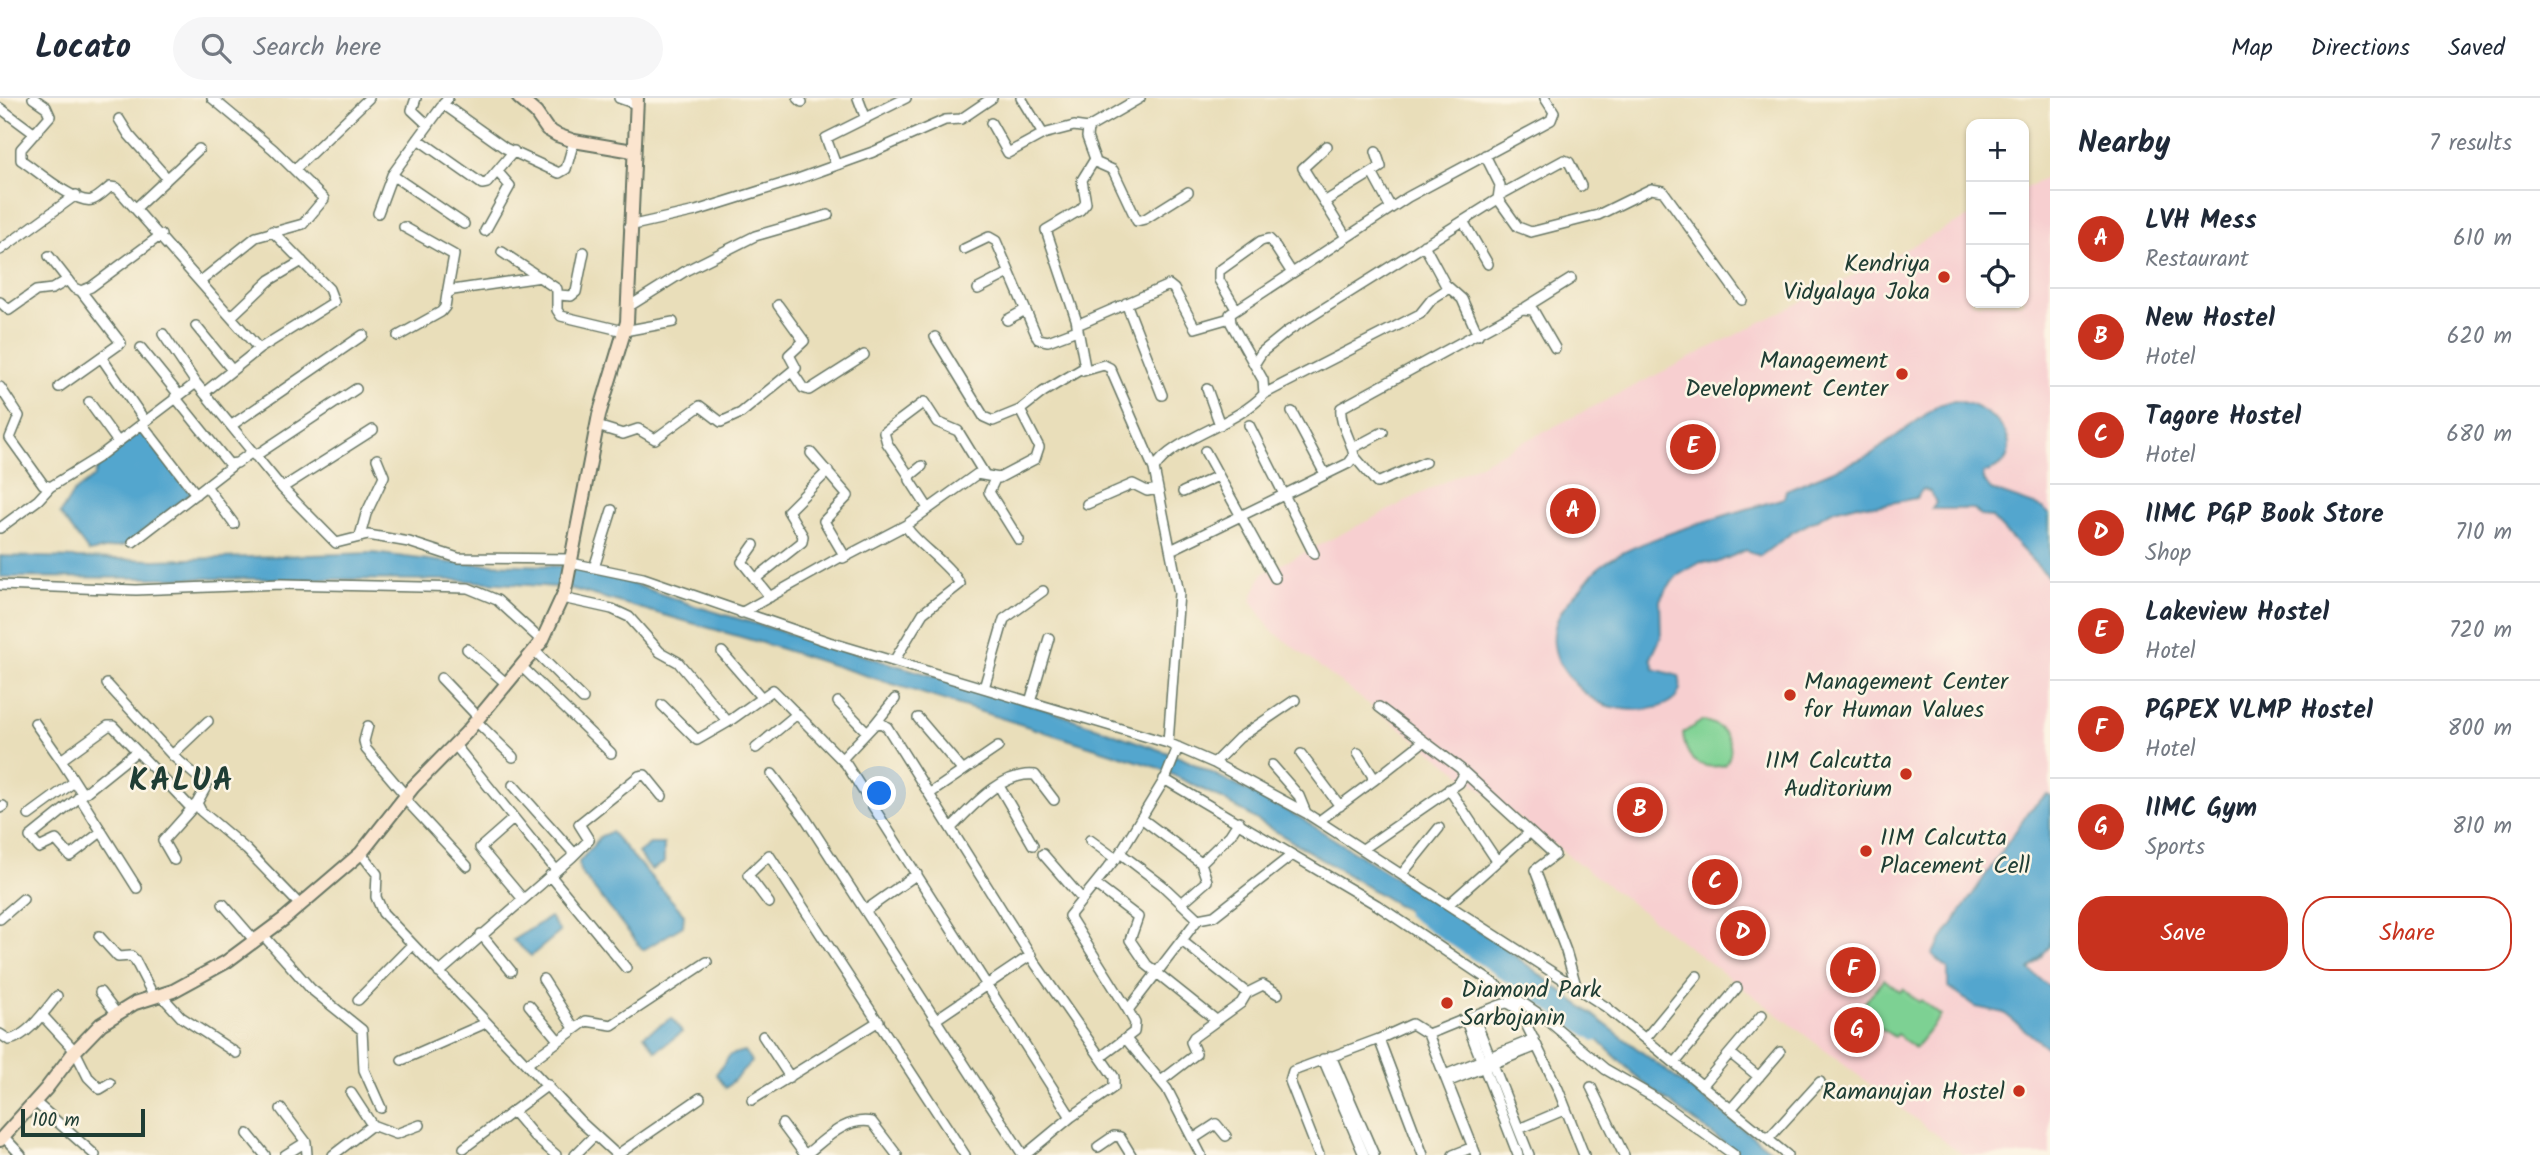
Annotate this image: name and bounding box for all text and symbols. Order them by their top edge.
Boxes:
search box [173,17,663,80]
text: Locato [35,22,131,75]
text: Search here [253,27,381,69]
icon: search [197,29,235,67]
text: Map [2231,29,2273,68]
text: Directions [2311,29,2410,68]
text: Saved [2448,29,2505,68]
map controls [1966,119,2029,308]
button: + [1966,119,2029,182]
text: Nearby [2078,120,2170,168]
text: 7 results [2429,126,2512,162]
button: − [1966,182,2029,245]
text: LVH Mess [2145,200,2257,242]
text: A [2094,221,2108,257]
text: 610 m [2453,221,2512,257]
text: Restaurant [2145,242,2249,278]
place label: Kendriya Vidyalaya Joka [1783,245,1930,312]
button: locate [1966,245,2029,308]
marker: Kendriya Vidyalaya Joka [1936,269,1952,285]
text: New Hostel [2145,298,2275,340]
text: B [2094,319,2108,355]
text: 620 m [2447,319,2512,355]
text: Hotel [2145,340,2196,376]
place label: Management Development Center [1685,342,1890,409]
marker: Management Development Center [1894,366,1910,382]
text: Tagore Hostel [2145,396,2301,438]
text: C [2094,417,2108,453]
text: 680 m [2446,417,2512,453]
pin: E [1670,421,1716,473]
text: Hotel [2145,438,2196,474]
pin: A [1550,485,1596,537]
text: IIMC PGP Book Store [2145,494,2384,536]
text: D [2093,515,2109,551]
text: 710 m [2455,515,2512,551]
text: Shop [2145,536,2191,572]
text: Lakeview Hostel [2145,592,2329,634]
text: E [2095,613,2107,649]
text: 720 m [2449,613,2512,649]
text: Hotel [2145,634,2196,670]
place label: Management Center for Human Values [1804,663,2010,730]
marker: Management Center for Human Values [1782,687,1798,703]
text: PGPEX VLMP Hostel [2145,690,2373,732]
text: F [2095,711,2107,747]
text: 800 m [2448,711,2512,747]
text: Hotel [2145,732,2196,768]
place label: IIM Calcutta Auditorium [1765,742,1892,809]
district label: KALUA [129,756,235,807]
marker: IIM Calcutta Auditorium [1898,766,1914,782]
your location [862,776,896,810]
pin: B [1617,784,1663,836]
text: IIMC Gym [2145,788,2257,830]
text: G [2094,809,2108,845]
text: 810 m [2452,809,2512,845]
place label: IIM Calcutta Placement Cell [1880,819,2030,886]
text: Sports [2145,830,2205,866]
marker: IIM Calcutta Placement Cell [1858,843,1874,859]
pin: C [1692,856,1738,908]
button: Save [2078,896,2288,971]
button: Share [2302,896,2512,971]
pin: D [1720,907,1766,959]
pin: F [1830,944,1876,996]
place label: Diamond Park Sarbojanin [1461,971,1602,1038]
marker: Diamond Park Sarbojanin [1439,995,1455,1011]
pin: G [1834,1004,1880,1056]
place label: Ramanujan Hostel [1822,1073,2005,1112]
marker: Ramanujan Hostel [2011,1083,2027,1099]
scale bar [21,1106,145,1138]
text: 100 m [32,1106,80,1136]

